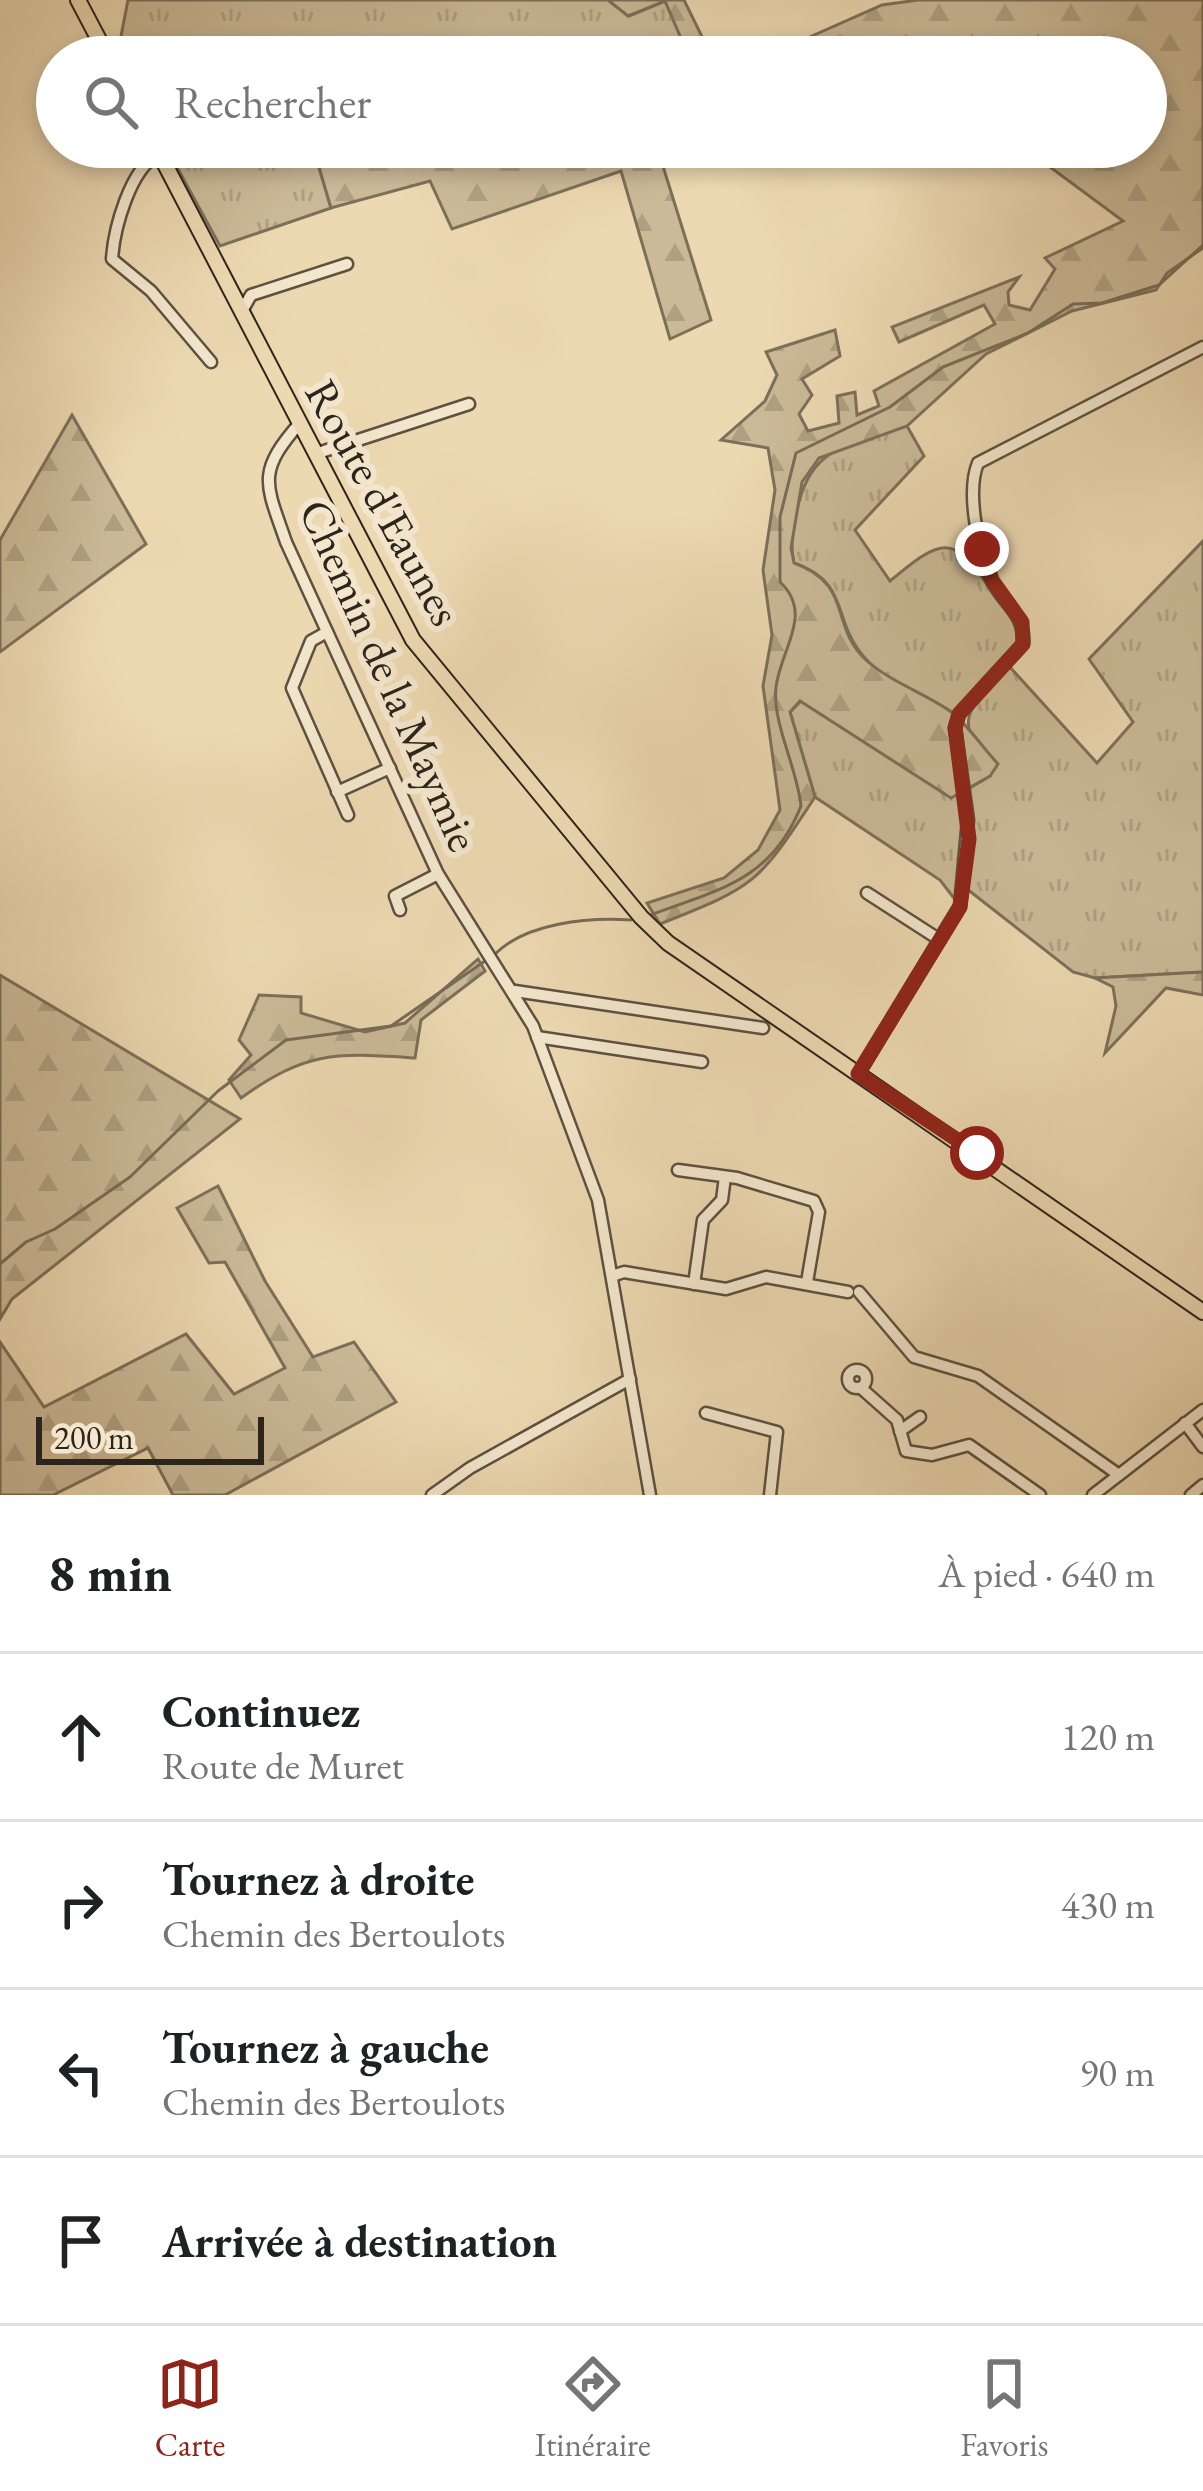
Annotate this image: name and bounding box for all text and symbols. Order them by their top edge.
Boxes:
search box [36,36,1167,168]
icon: search [78,69,144,135]
text: Rechercher [174,73,371,131]
street label: Route d'Eaunes [293,369,475,635]
street label: Chemin de la Maymie [286,490,494,860]
route end [955,522,1009,576]
route start [950,1126,1004,1180]
scale bar [36,1411,264,1464]
text: 200 m [54,1416,134,1459]
text: 8 min [48,1540,172,1606]
text: À pied · 640 m [938,1548,1155,1599]
text: Continuez [162,1682,360,1740]
icon: ahead [48,1704,114,1770]
text: 120 m [1061,1711,1155,1762]
text: Route de Muret [162,1740,404,1791]
text: Tournez à droite [162,1850,474,1908]
icon: right [48,1872,114,1938]
text: 430 m [1061,1879,1155,1930]
text: Chemin des Bertoulots [162,1908,505,1959]
text: Tournez à gauche [162,2018,489,2076]
icon: left [48,2040,114,2106]
text: 90 m [1079,2047,1155,2098]
text: Chemin des Bertoulots [162,2076,505,2127]
icon: arrive [48,2208,114,2274]
text: Arrivée à destination [162,2212,557,2270]
tab: Carte [155,2351,226,2466]
tab: Itinéraire [535,2351,651,2466]
tab: Favoris [960,2351,1048,2466]

